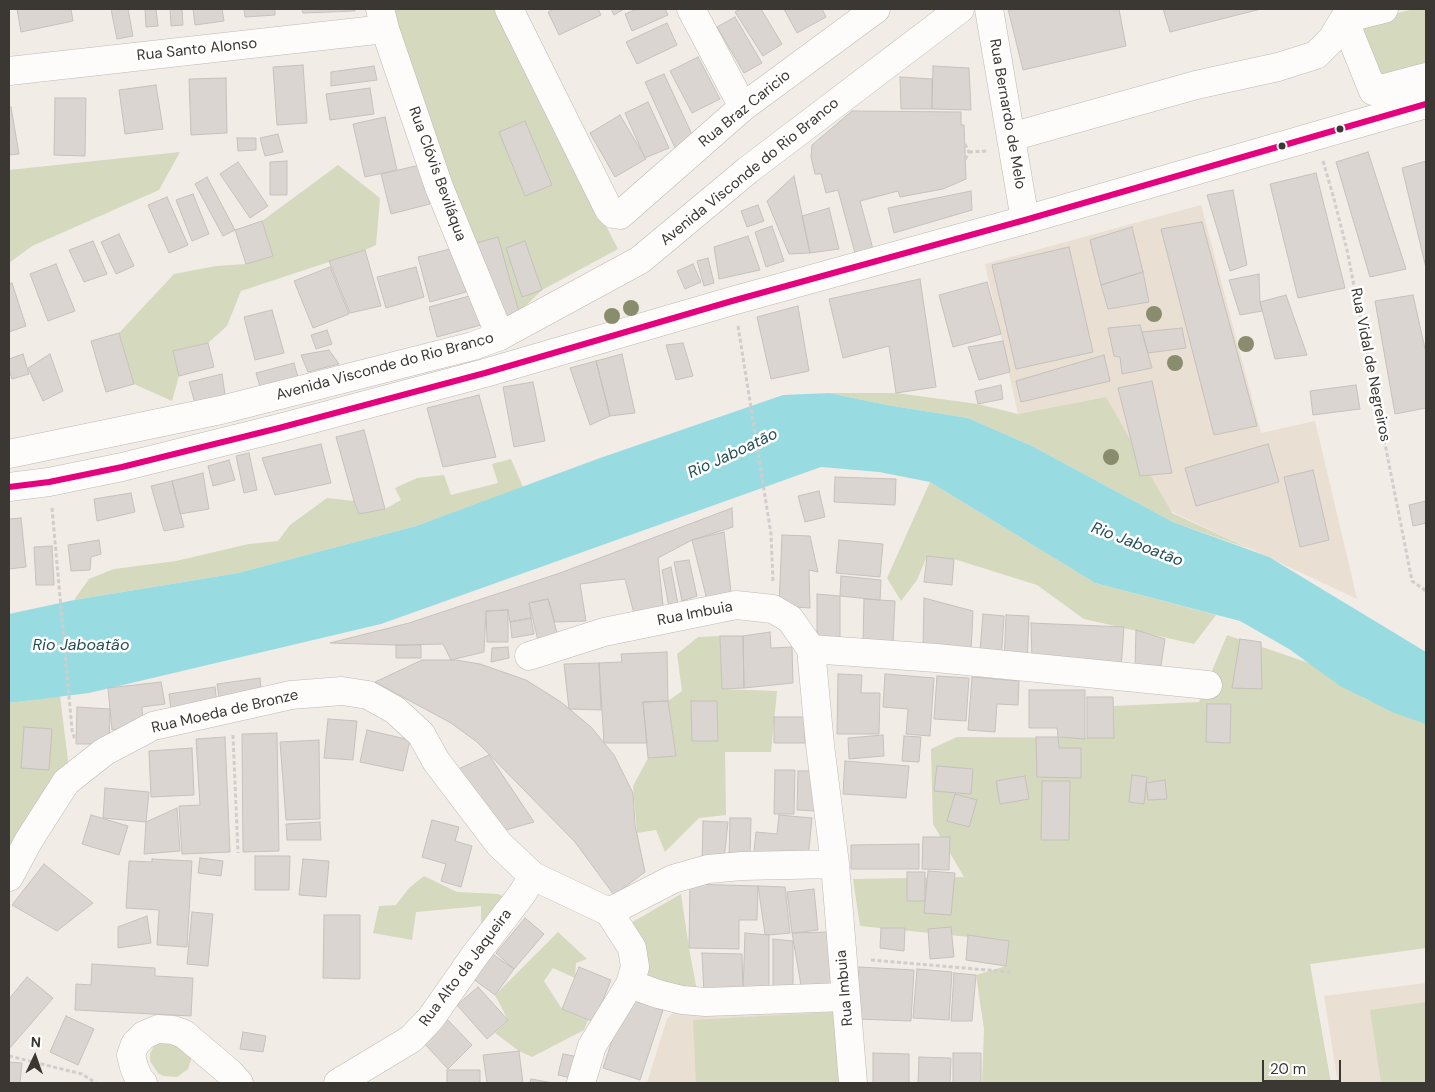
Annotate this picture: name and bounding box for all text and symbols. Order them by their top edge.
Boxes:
street label: Rua Santo Alonso [136,35,258,65]
street label: Rua Bernardo de Melo [985,37,1029,191]
street label: Rua Braz Caricio [696,67,794,151]
street label: Avenida Visconde do Rio Branco [657,94,843,250]
street label: Rua Clóvis Beviláqua [404,104,470,244]
unlabelled marker [1335,124,1345,134]
unlabelled marker [1277,141,1287,151]
street label: Rua Vidal de Negreiros [1346,287,1394,443]
street label: Avenida Visconde do Rio Branco [274,329,496,405]
water label: Rio Jaboatão [685,425,781,483]
water label: Rio Jaboatão [1088,519,1186,571]
street label: Rua Imbuia [656,598,734,630]
water label: Rio Jaboatão [33,636,129,656]
street label: Rua Moeda de Bronze [150,686,300,738]
street label: Rua Alto da Jaqueira [416,906,516,1030]
street label: Rua Imbuia [833,949,857,1027]
north arrow [10,1032,60,1082]
text: N [30,1033,41,1051]
scale bar [1265,1050,1344,1082]
text: 20 m [1270,1059,1306,1079]

